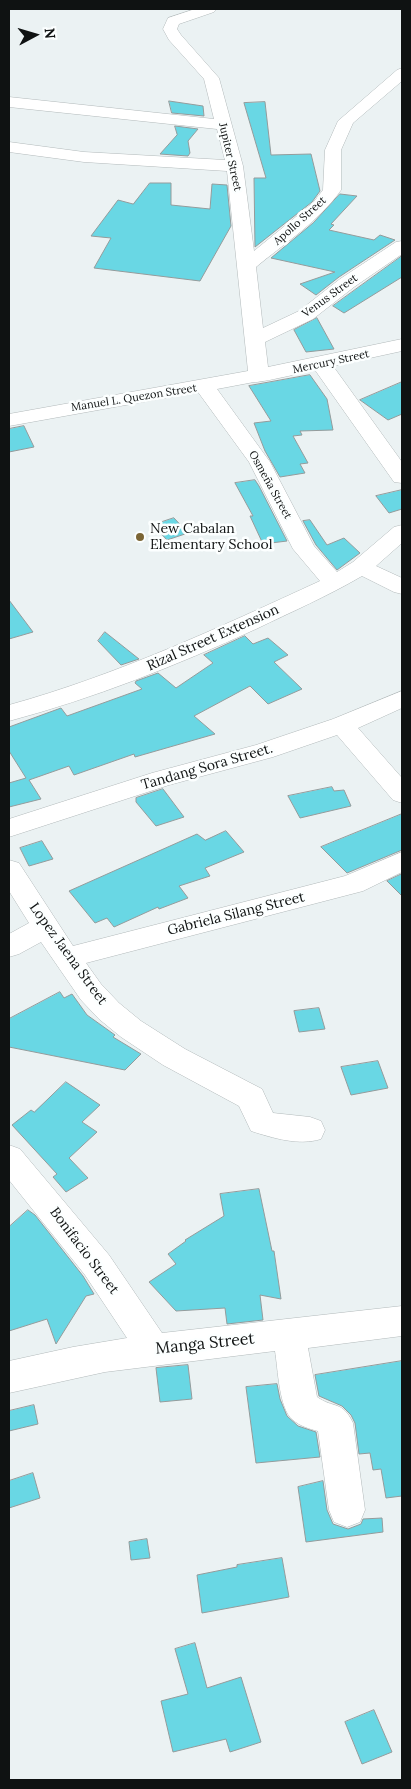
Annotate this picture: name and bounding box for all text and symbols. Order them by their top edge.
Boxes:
north arrow [10,10,60,60]
text: N [40,27,59,40]
street label: Jupiter Street [216,122,244,192]
street label: Apollo Street [271,194,329,248]
street label: Venus Street [300,272,360,320]
street label: Mercury Street [292,347,370,377]
street label: Manuel L. Quezon Street [70,382,198,414]
street label: Osmeña Street [246,449,294,521]
place label: New Cabalan Elementary School [150,521,273,554]
marker: New Cabalan Elementary School [134,531,146,543]
street label: Rizal Street Extension [144,601,282,675]
street label: Tandang Sora Street. [139,740,275,794]
street label: Gabriela Silang Street [166,889,306,939]
street label: Lopez Jaena Street [25,900,111,1008]
street label: Bonifacio Street [46,1204,122,1298]
street label: Manga Street [155,1329,255,1359]

